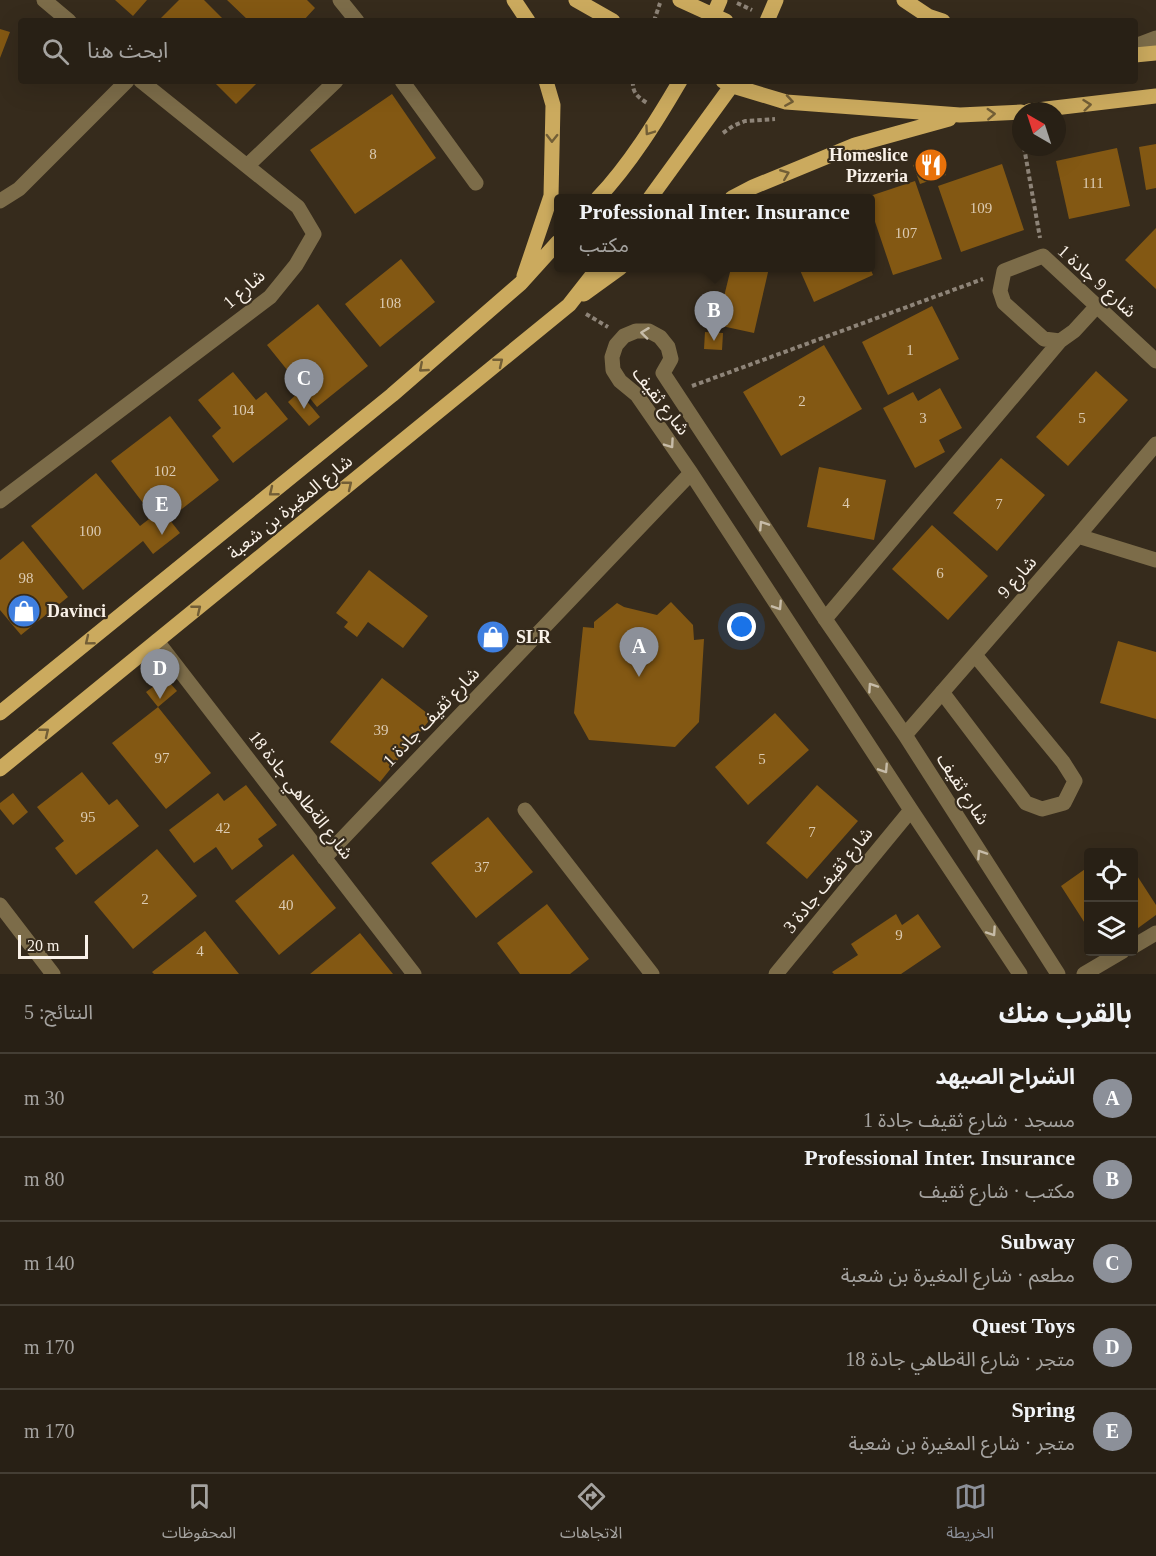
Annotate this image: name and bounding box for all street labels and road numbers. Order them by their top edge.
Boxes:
street label: شارع 9 جادة 1 [1051,241,1140,324]
street label: شارع 1 [219,266,272,316]
street label: شارع ثقيف [625,363,694,441]
street label: شارع المغيرة بن شعبة [224,451,359,566]
street label: شارع 9 [994,552,1044,605]
street label: شارع ثقيف جادة 1 [379,663,486,774]
street label: شارع الةطاهي جادة 18 [242,727,357,865]
street label: شارع ثقيف [929,750,993,830]
street label: شارع ثقيف جادة 3 [779,823,880,939]

